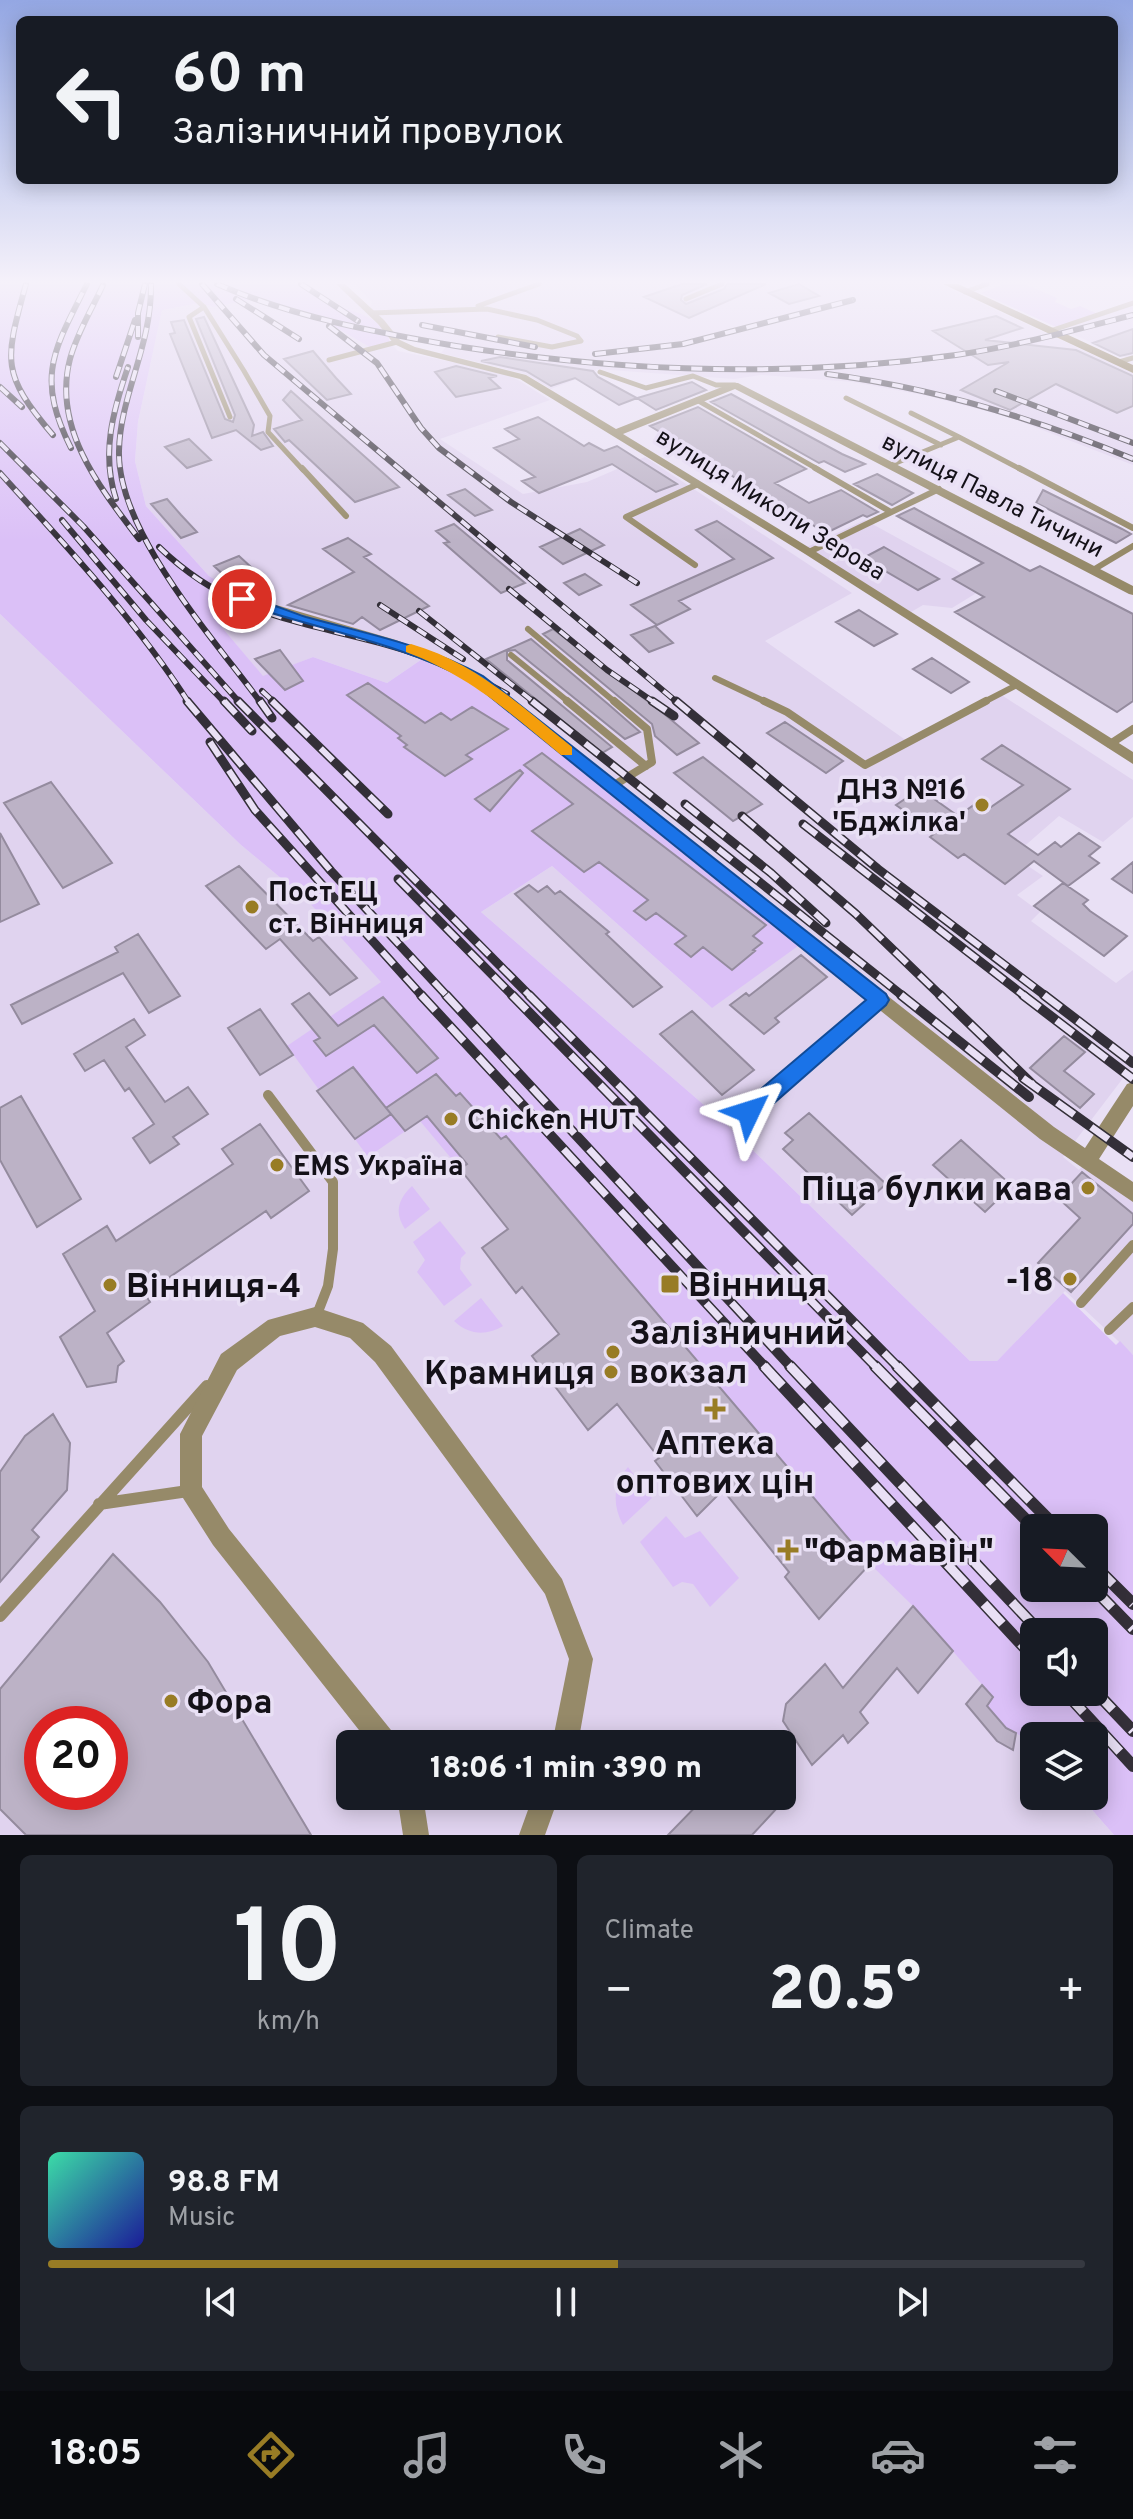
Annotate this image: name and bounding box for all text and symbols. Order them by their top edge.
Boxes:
text: 60 m [172,42,306,112]
icon: left [40,48,144,152]
text: Залізничний провулок [172,111,564,157]
street label: вулиця Миколи Зерова [650,423,890,589]
street label: вулиця Павла Тичини [876,428,1108,566]
pin [208,565,276,633]
icon: arrive [220,577,264,621]
place label: ДНЗ №16 'Бджілка' [832,774,966,842]
marker: ДНЗ №16 'Бджілка' [973,796,991,814]
place label: Пост ЕЦ ст. Вінниця [268,876,424,944]
marker: Пост ЕЦ ст. Вінниця [243,898,261,916]
position arrow [707,1070,791,1154]
place label: Chicken HUT [467,1104,636,1140]
marker: Chicken HUT [442,1110,460,1128]
place label: EMS Україна [293,1150,464,1186]
marker: EMS Україна [268,1156,286,1174]
place label: Піца булки кава [801,1170,1072,1213]
marker: Піца булки кава [1079,1179,1097,1197]
place label: -18 [1005,1261,1054,1304]
place label: Вінниця [688,1266,827,1309]
place label: Вінниця-4 [126,1267,301,1310]
marker: -18 [1061,1270,1079,1288]
marker: Вінниця [659,1273,681,1295]
marker: Вінниця-4 [101,1276,119,1294]
place label: Залізничний вокзал [629,1314,846,1396]
marker: Залізничний вокзал [604,1343,622,1361]
place label: Крамниця [424,1354,595,1397]
marker: Крамниця [602,1363,620,1381]
marker: Аптека оптових цін [706,1400,724,1418]
place label: Аптека оптових цін [615,1424,815,1506]
north arrow [1020,1514,1108,1602]
map controls [1020,1514,1108,1810]
place label: "Фармавін" [804,1532,994,1575]
marker: "Фармавін" [779,1541,797,1559]
button: sound [1020,1618,1108,1706]
place label: Фора [187,1683,272,1726]
marker: Фора [162,1692,180,1710]
speed limit sign: 20 [24,1706,128,1810]
button: layers [1020,1722,1108,1810]
text: 18:06 · 1 min · 390 m [430,1751,702,1788]
text: 10 [233,1888,343,2020]
text: Climate [605,1915,694,1948]
text: 20.5° [768,1955,921,2031]
text: − [605,1965,633,2021]
text: + [1057,1965,1085,2021]
text: km/h [257,2006,320,2039]
text: 98.8 FM [168,2165,280,2202]
text: Music [168,2202,235,2235]
icon: previous [199,2280,243,2324]
icon: pause [544,2280,588,2324]
icon: next [890,2280,934,2324]
icon: directions [243,2427,299,2483]
icon: music [399,2427,455,2483]
icon: phone [556,2427,612,2483]
icon: climate [713,2427,769,2483]
icon: car [870,2427,926,2483]
icon: filters [1027,2427,1083,2483]
text: 18:05 [50,2432,142,2478]

